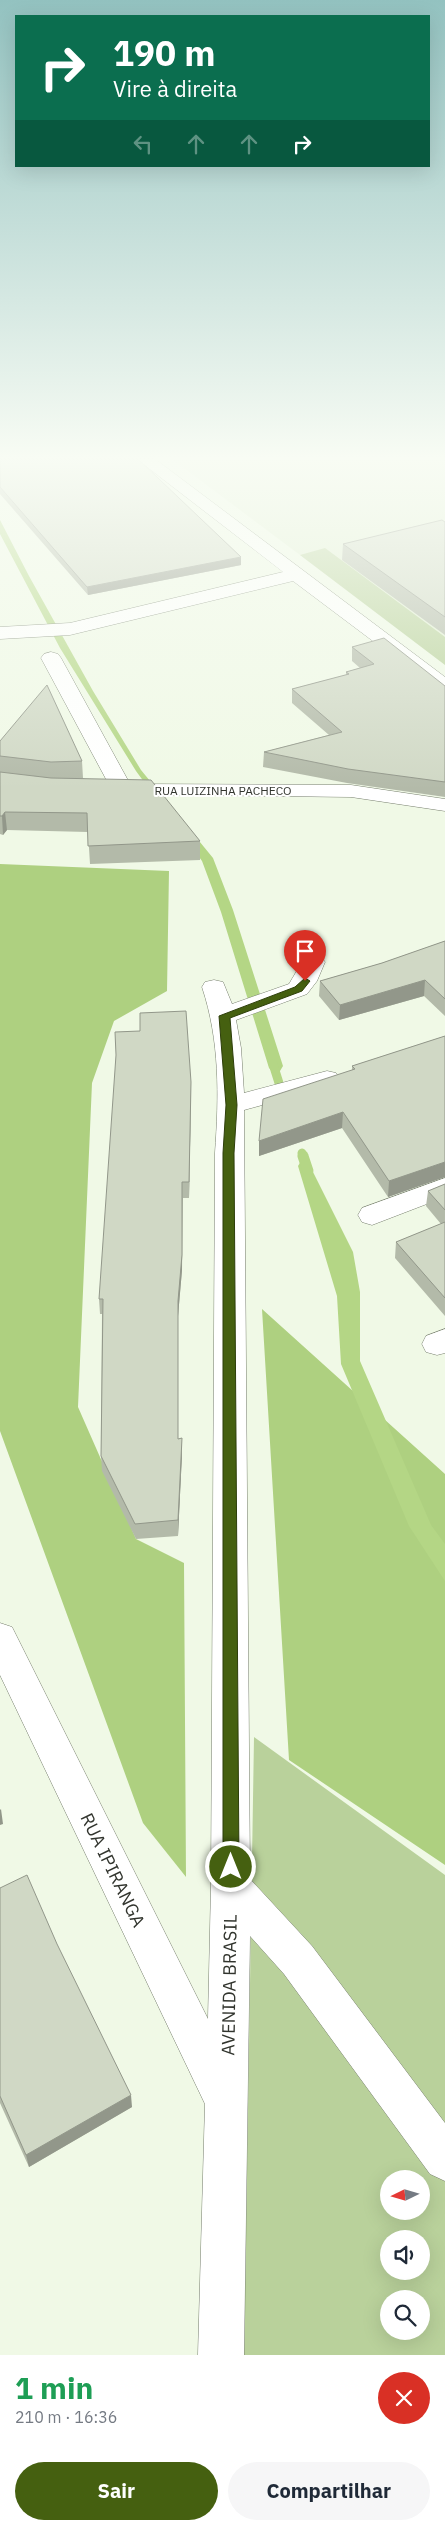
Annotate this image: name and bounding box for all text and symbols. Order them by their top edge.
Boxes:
text: 190 m [113,30,216,76]
icon: right [30,35,95,100]
text: Vire à direita [113,74,237,103]
icon: left [129,130,157,158]
icon: ahead [182,130,210,158]
icon: ahead [235,130,263,158]
icon: right [288,130,316,158]
street label: RUA LUIZINHA PACHECO [155,783,291,798]
pin [284,930,326,981]
icon: arrive [291,937,319,965]
street label: RUA IPIRANGA [75,1809,151,1931]
position arrow [204,1840,256,1892]
street label: AVENIDA BRASIL [216,1914,242,2056]
north arrow [380,2170,430,2220]
map controls [380,2170,430,2340]
button: sound [380,2230,430,2280]
button: search [380,2290,430,2340]
text: 1 min [15,2368,93,2407]
button: close [378,2372,430,2424]
text: 210 m · 16:36 [15,2407,117,2427]
button: Sair [15,2462,218,2520]
button: Compartilhar [228,2462,430,2520]

